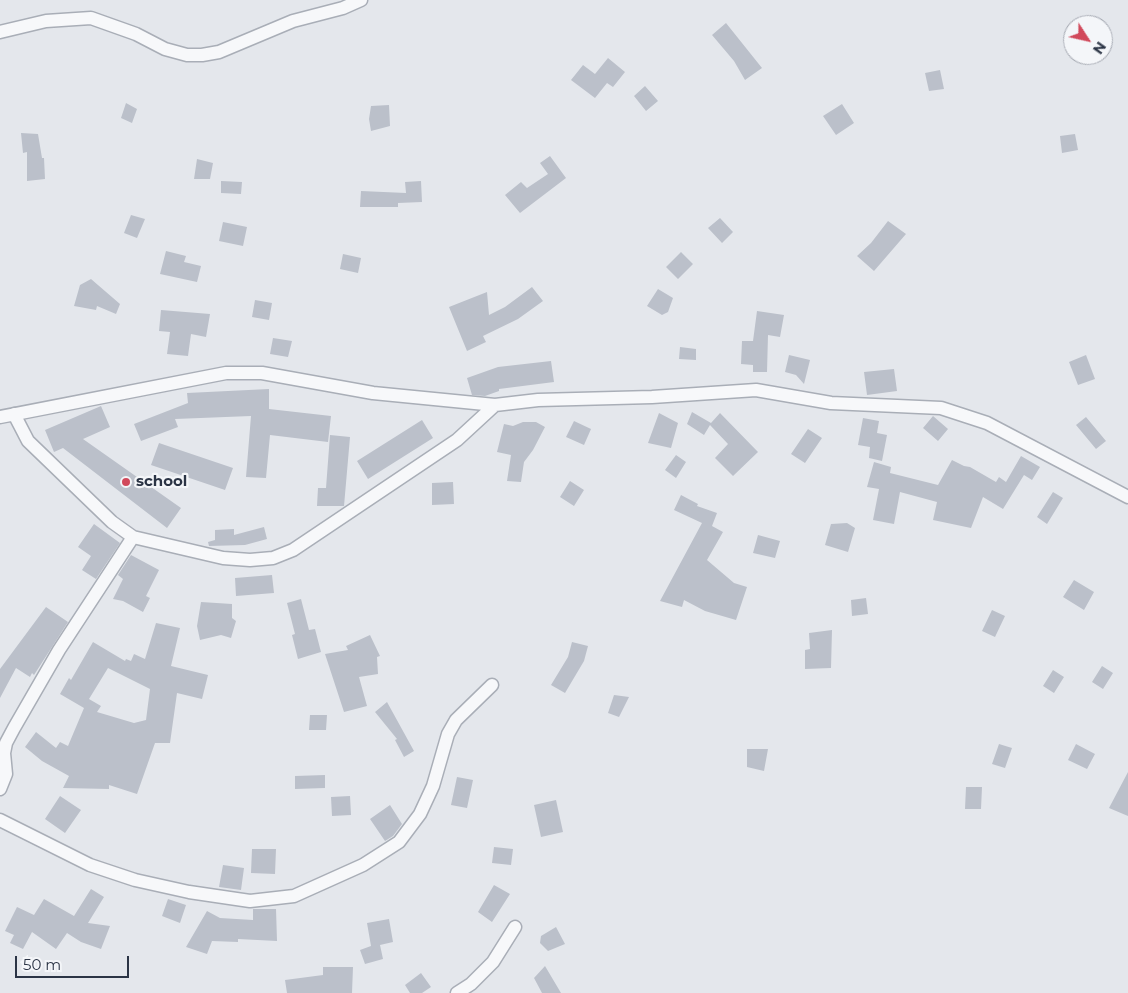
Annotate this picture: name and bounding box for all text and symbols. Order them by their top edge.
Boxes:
north arrow [1063,15,1113,65]
text: N [1089,38,1110,58]
place label: school [136,473,187,491]
marker: school [120,476,132,488]
scale bar [18,946,131,978]
text: 50 m [23,955,61,974]

